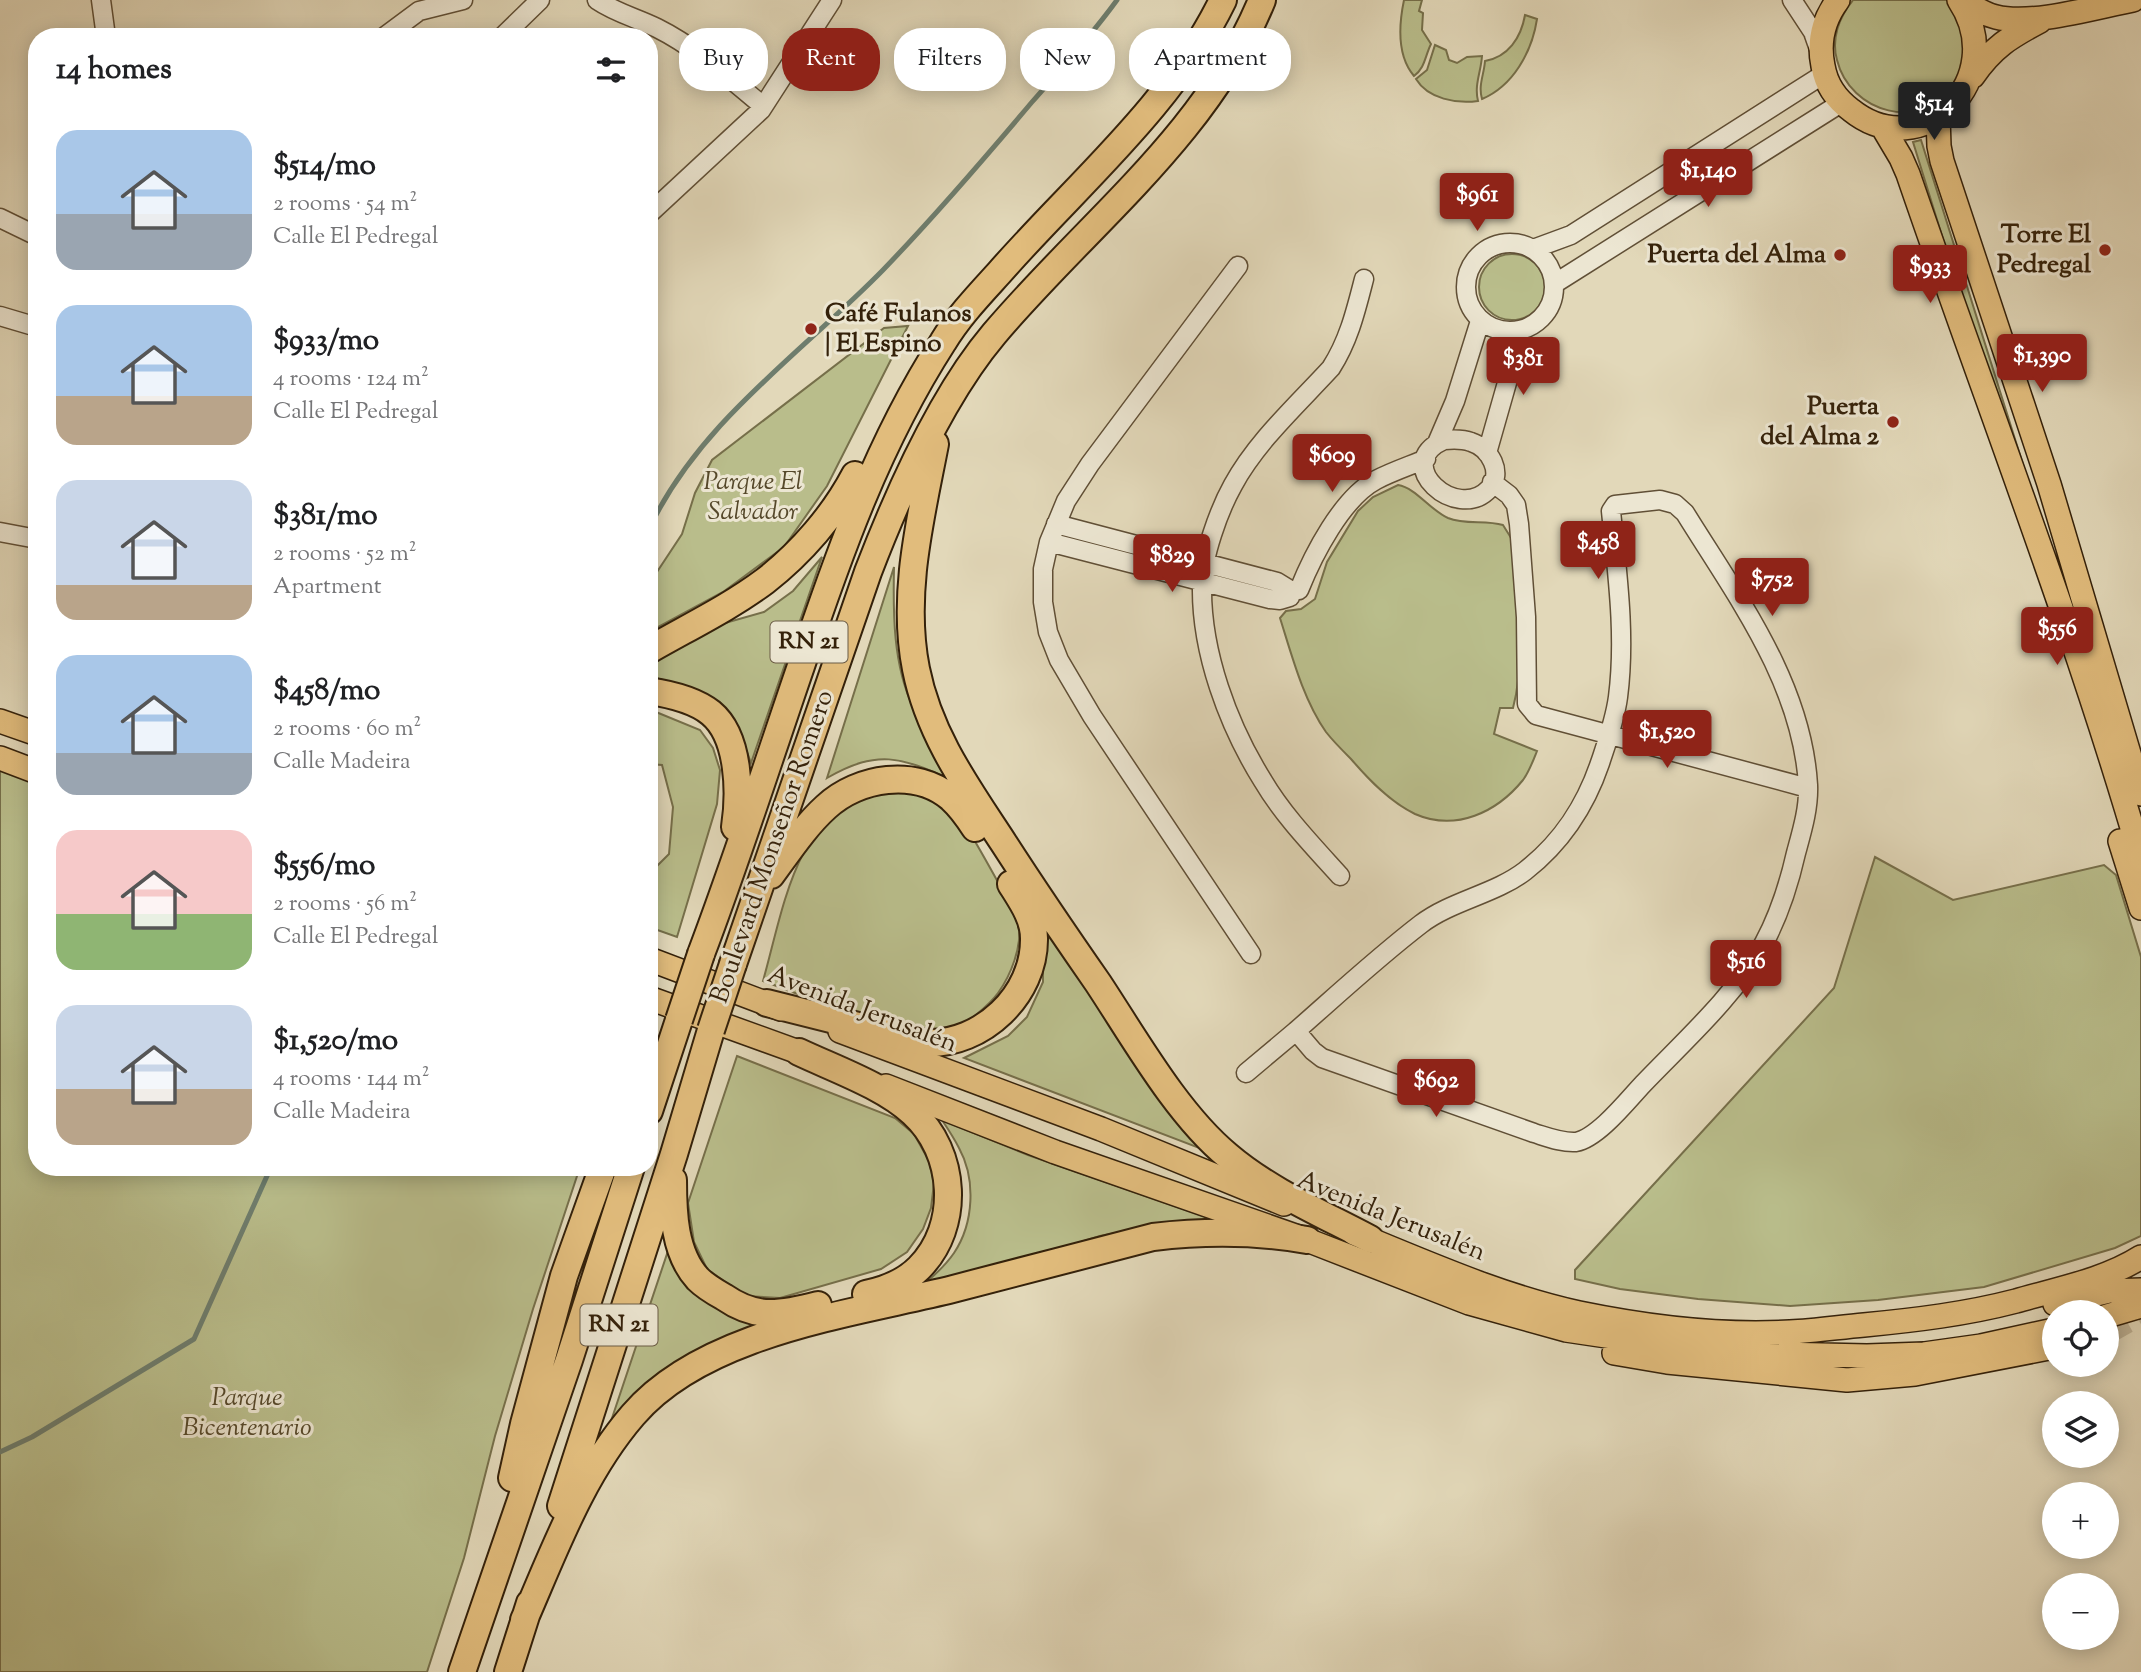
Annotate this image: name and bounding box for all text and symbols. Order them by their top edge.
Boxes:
chip: Buy [679,28,768,91]
chip: Rent [782,28,880,91]
chip: Filters [894,28,1006,91]
chip: New [1020,28,1115,91]
chip: Apartment [1129,28,1291,91]
text: 14 homes [56,49,172,92]
icon: filters [592,51,630,89]
pin: $514 [1893,82,1975,142]
text: $514 [1914,88,1954,121]
text: $514/mo [273,145,376,188]
pin: $1,140 [1651,150,1765,209]
text: $1,140 [1679,155,1737,188]
icon: home [112,158,196,242]
pin: $961 [1436,174,1518,233]
text: $961 [1456,179,1498,212]
text: 2 rooms · 54 m² [273,188,417,221]
place label: Torre El Pedregal [1997,217,2092,284]
text: Calle El Pedregal [273,221,438,254]
place label: Puerta del Alma [1647,237,1826,274]
marker: Torre El Pedregal [2097,242,2113,258]
pin: $933 [1889,246,1971,305]
marker: Puerta del Alma [1832,247,1848,263]
text: $933 [1909,251,1951,284]
place label: Café Fulanos | El Espino [825,296,971,363]
text: $933/mo [273,320,379,363]
marker: Café Fulanos | El Espino [803,321,819,337]
icon: home [112,333,196,417]
pin: $1,390 [1985,334,2099,394]
pin: $381 [1482,338,1564,397]
text: $1,390 [2013,340,2071,373]
text: $381 [1503,343,1543,376]
text: 4 rooms · 124 m² [273,363,429,396]
place label: Puerta del Alma 2 [1760,389,1880,456]
text: Calle El Pedregal [273,396,438,429]
marker: Puerta del Alma 2 [1885,414,1901,430]
pin: $609 [1291,434,1373,494]
text: $609 [1308,440,1356,473]
park label: Parque El Salvador [703,464,803,531]
text: $381/mo [273,495,378,538]
icon: home [112,508,196,592]
pin: $458 [1557,522,1639,581]
text: $458 [1576,527,1620,560]
pin: $829 [1131,534,1213,594]
text: 2 rooms · 52 m² [273,538,416,571]
text: $829 [1149,540,1195,573]
pin: $752 [1731,558,1813,618]
text: $752 [1751,564,1793,597]
text: Apartment [273,571,382,604]
pin: $556 [2016,608,2098,667]
text: $556 [2037,613,2077,646]
road number: RN 21 [770,622,848,662]
text: $458/mo [273,670,380,713]
icon: home [112,683,196,767]
street label: Boulevard Monseñor Romero [702,685,844,1009]
pin: $1,520 [1610,710,1724,770]
text: 2 rooms · 60 m² [273,713,421,746]
text: $1,520 [1638,716,1696,749]
text: Calle Madeira [273,746,411,779]
text: $556/mo [273,845,375,888]
icon: home [112,858,196,942]
text: 2 rooms · 56 m² [273,888,417,921]
text: Calle El Pedregal [273,921,438,954]
pin: $516 [1705,940,1787,1000]
text: $516 [1726,946,1766,979]
street label: Avenida Jerusalén [762,957,962,1063]
text: $1,520/mo [273,1020,398,1063]
icon: home [112,1033,196,1117]
pin: $692 [1395,1060,1477,1119]
text: 4 rooms · 144 m² [273,1063,430,1096]
text: $692 [1413,1065,1459,1098]
text: Calle Madeira [273,1096,411,1129]
street label: Avenida Jerusalén [1291,1162,1491,1272]
map controls [2042,1300,2119,1650]
button: locate [2042,1300,2119,1377]
road number: RN 21 [580,1304,658,1345]
park label: Parque Bicentenario [182,1380,312,1447]
button: layers [2042,1391,2119,1468]
button: + [2042,1482,2119,1559]
button: − [2042,1573,2119,1650]

